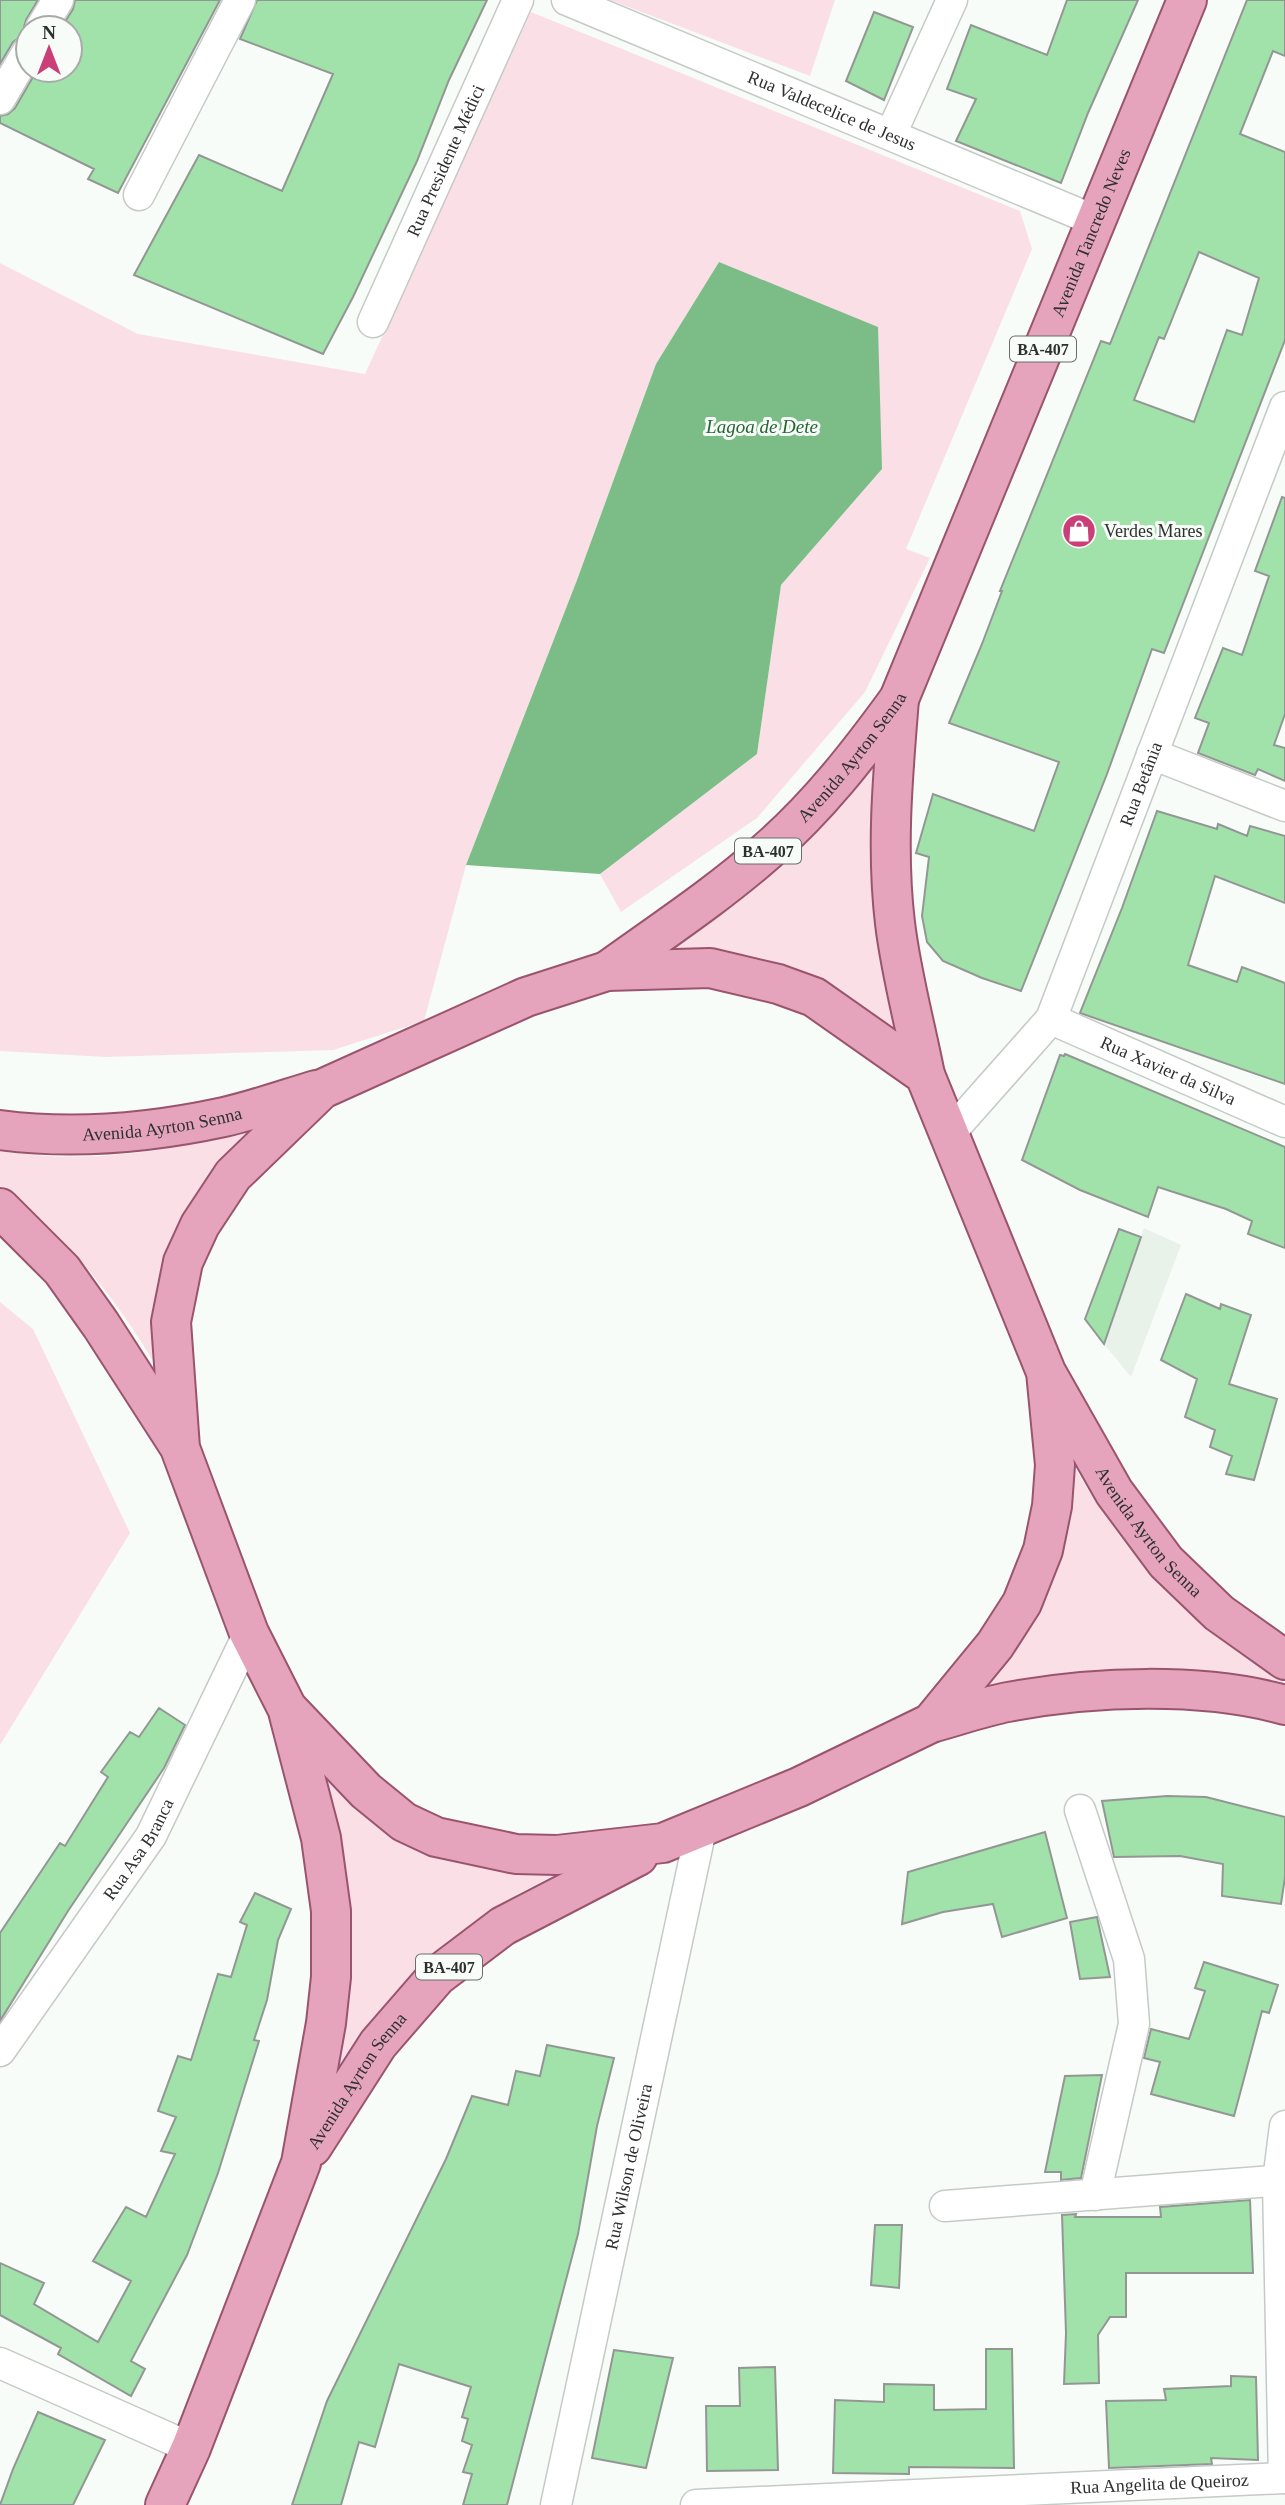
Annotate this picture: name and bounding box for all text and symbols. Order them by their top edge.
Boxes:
north arrow [14,14,84,84]
text: N [42,22,56,43]
street label: Rua Valdecelice de Jesus [745,67,919,155]
street label: Rua Presidente Médici [403,82,488,240]
street label: Avenida Tancredo Neves [1047,146,1135,320]
road number: BA-407 [1010,336,1076,362]
water label: Lagoa de Dete [705,416,818,437]
shop icon: Verdes Mares [1060,512,1098,550]
place label: Verdes Mares [1104,521,1202,541]
street label: Avenida Ayrton Senna [794,690,910,826]
street label: Rua Betânia [1116,739,1166,829]
road number: BA-407 [735,838,801,864]
street label: Rua Xavier da Silva [1098,1032,1239,1109]
street label: Avenida Ayrton Senna [82,1103,244,1145]
street label: Avenida Ayrton Senna [1092,1463,1206,1601]
street label: Rua Asa Branca [99,1795,178,1904]
road number: BA-407 [416,1954,482,1980]
street label: Avenida Ayrton Senna [303,2009,411,2153]
street label: Rua Wilson de Oliveira [601,2082,656,2252]
street label: Rua Angelita de Queiroz [1070,2470,1249,2498]

